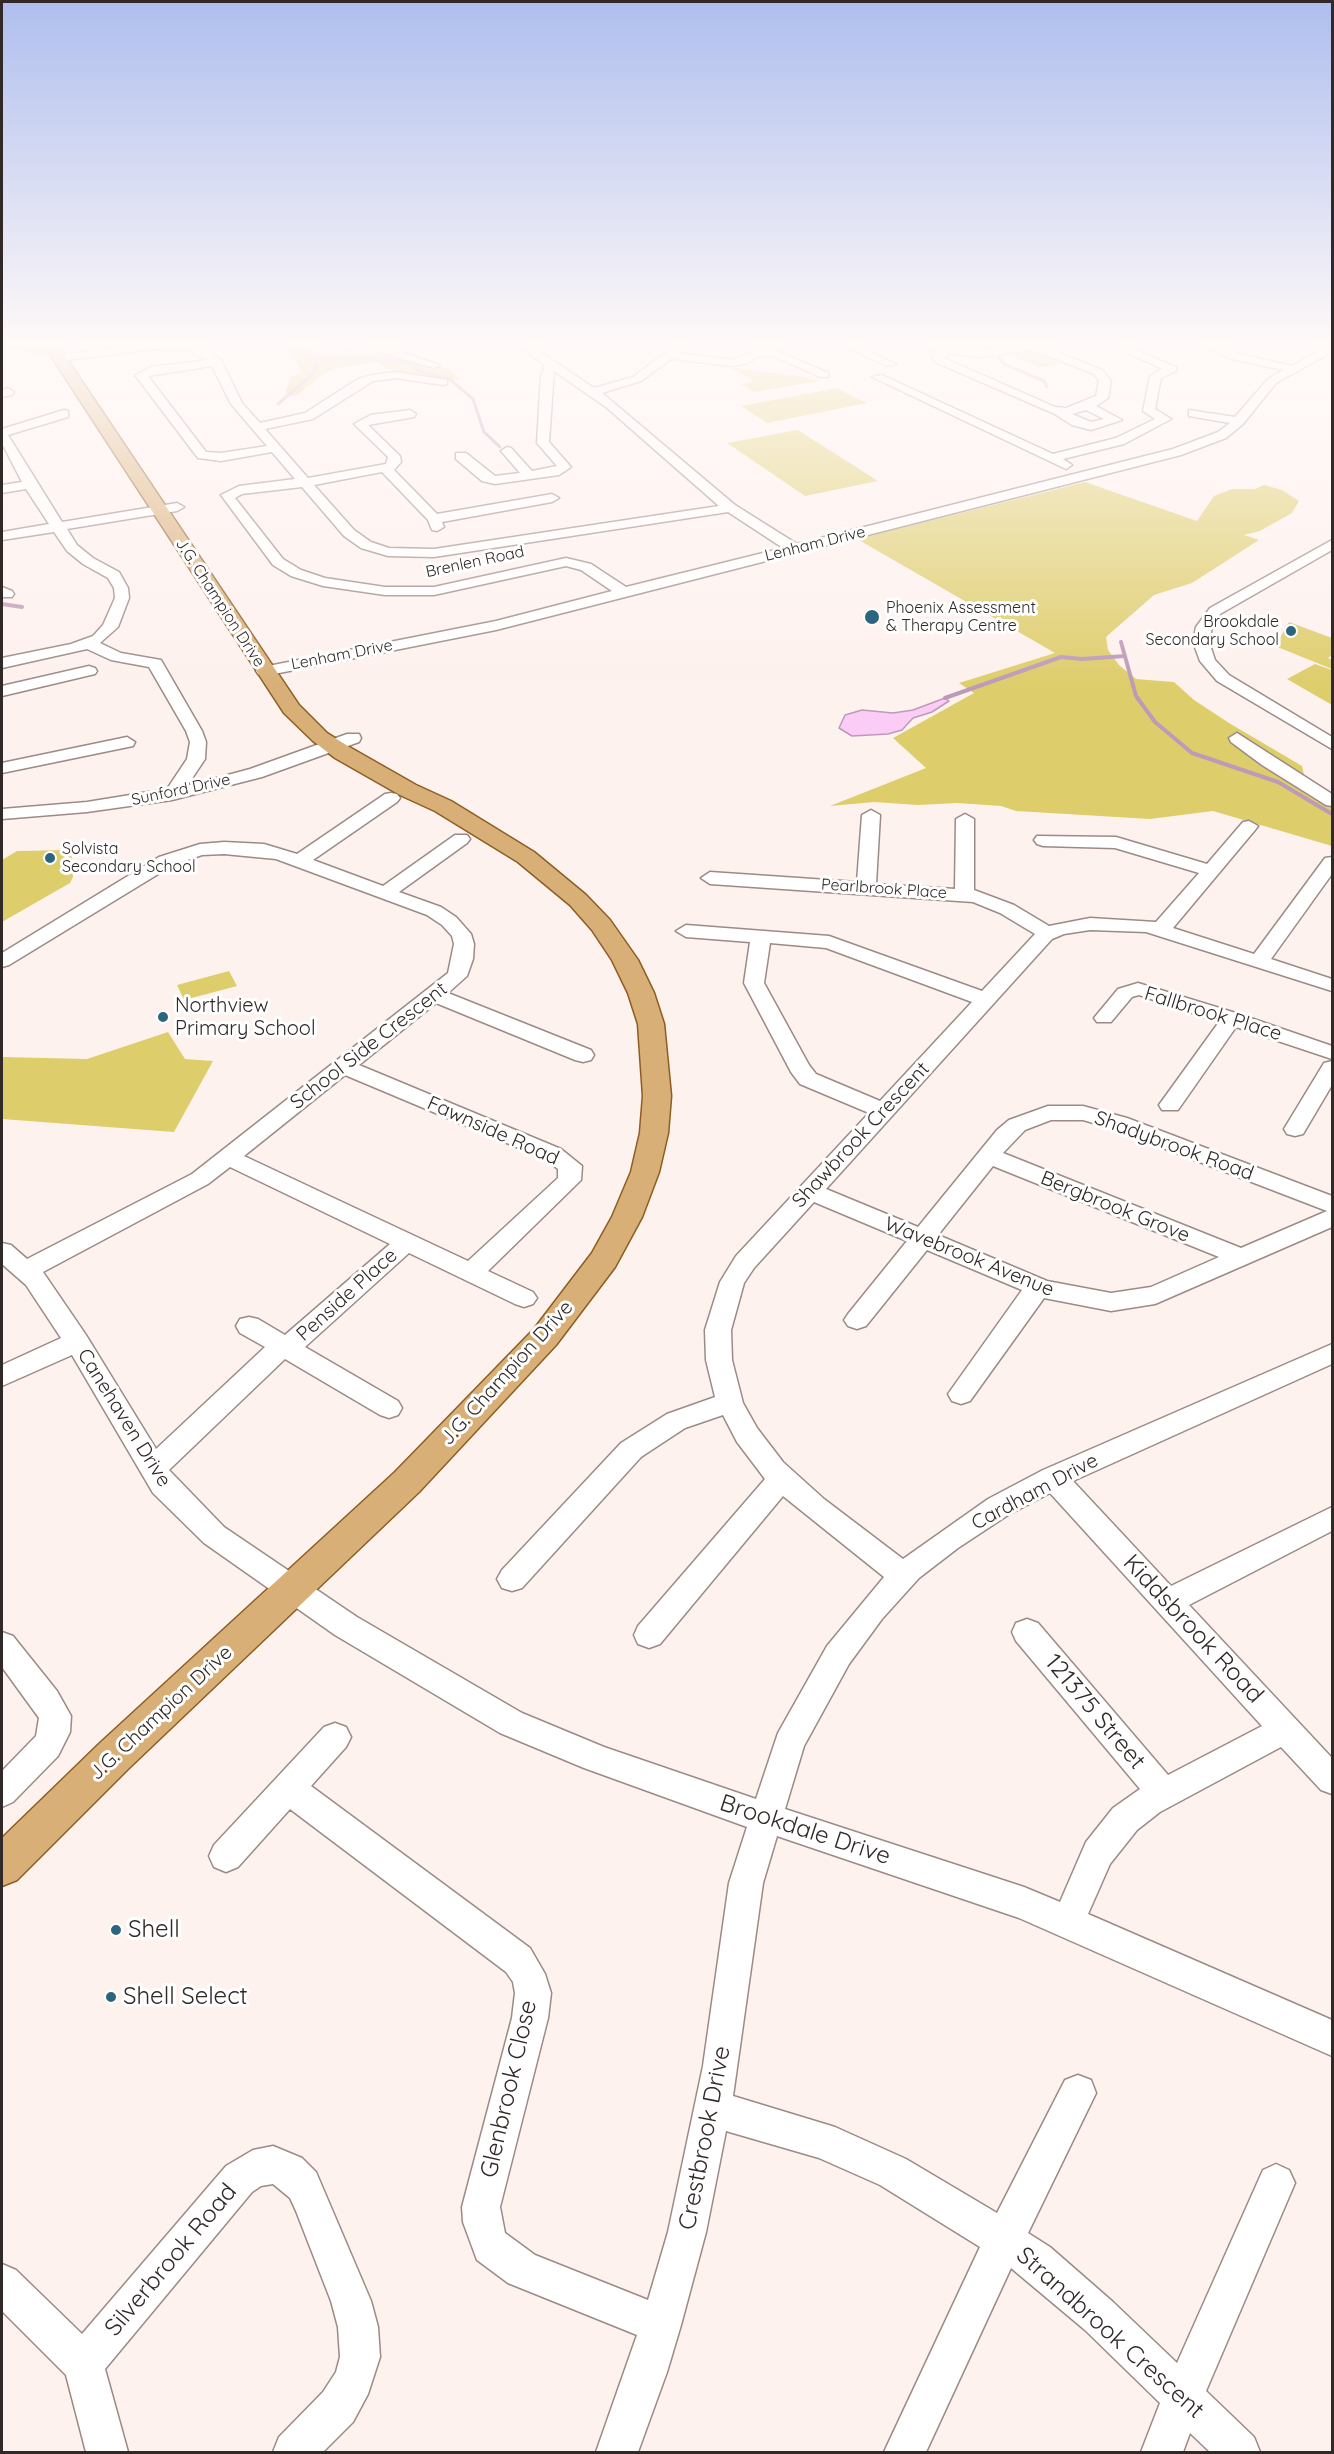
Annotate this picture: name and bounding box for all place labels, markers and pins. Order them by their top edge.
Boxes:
place label: Phoenix Assessment & Therapy Centre [886,598,1036,636]
marker: Phoenix Assessment & Therapy Centre [863,608,881,626]
place label: Brookdale Secondary School [1145,612,1279,650]
marker: Brookdale Secondary School [1284,624,1298,638]
place label: Solvista Secondary School [62,839,196,877]
marker: Solvista Secondary School [43,851,57,865]
place label: Northview Primary School [175,994,315,1041]
marker: Northview Primary School [156,1010,170,1024]
place label: Shell [128,1916,180,1944]
marker: Shell [109,1923,123,1937]
place label: Shell Select [123,1983,248,2011]
marker: Shell Select [104,1990,118,2004]

